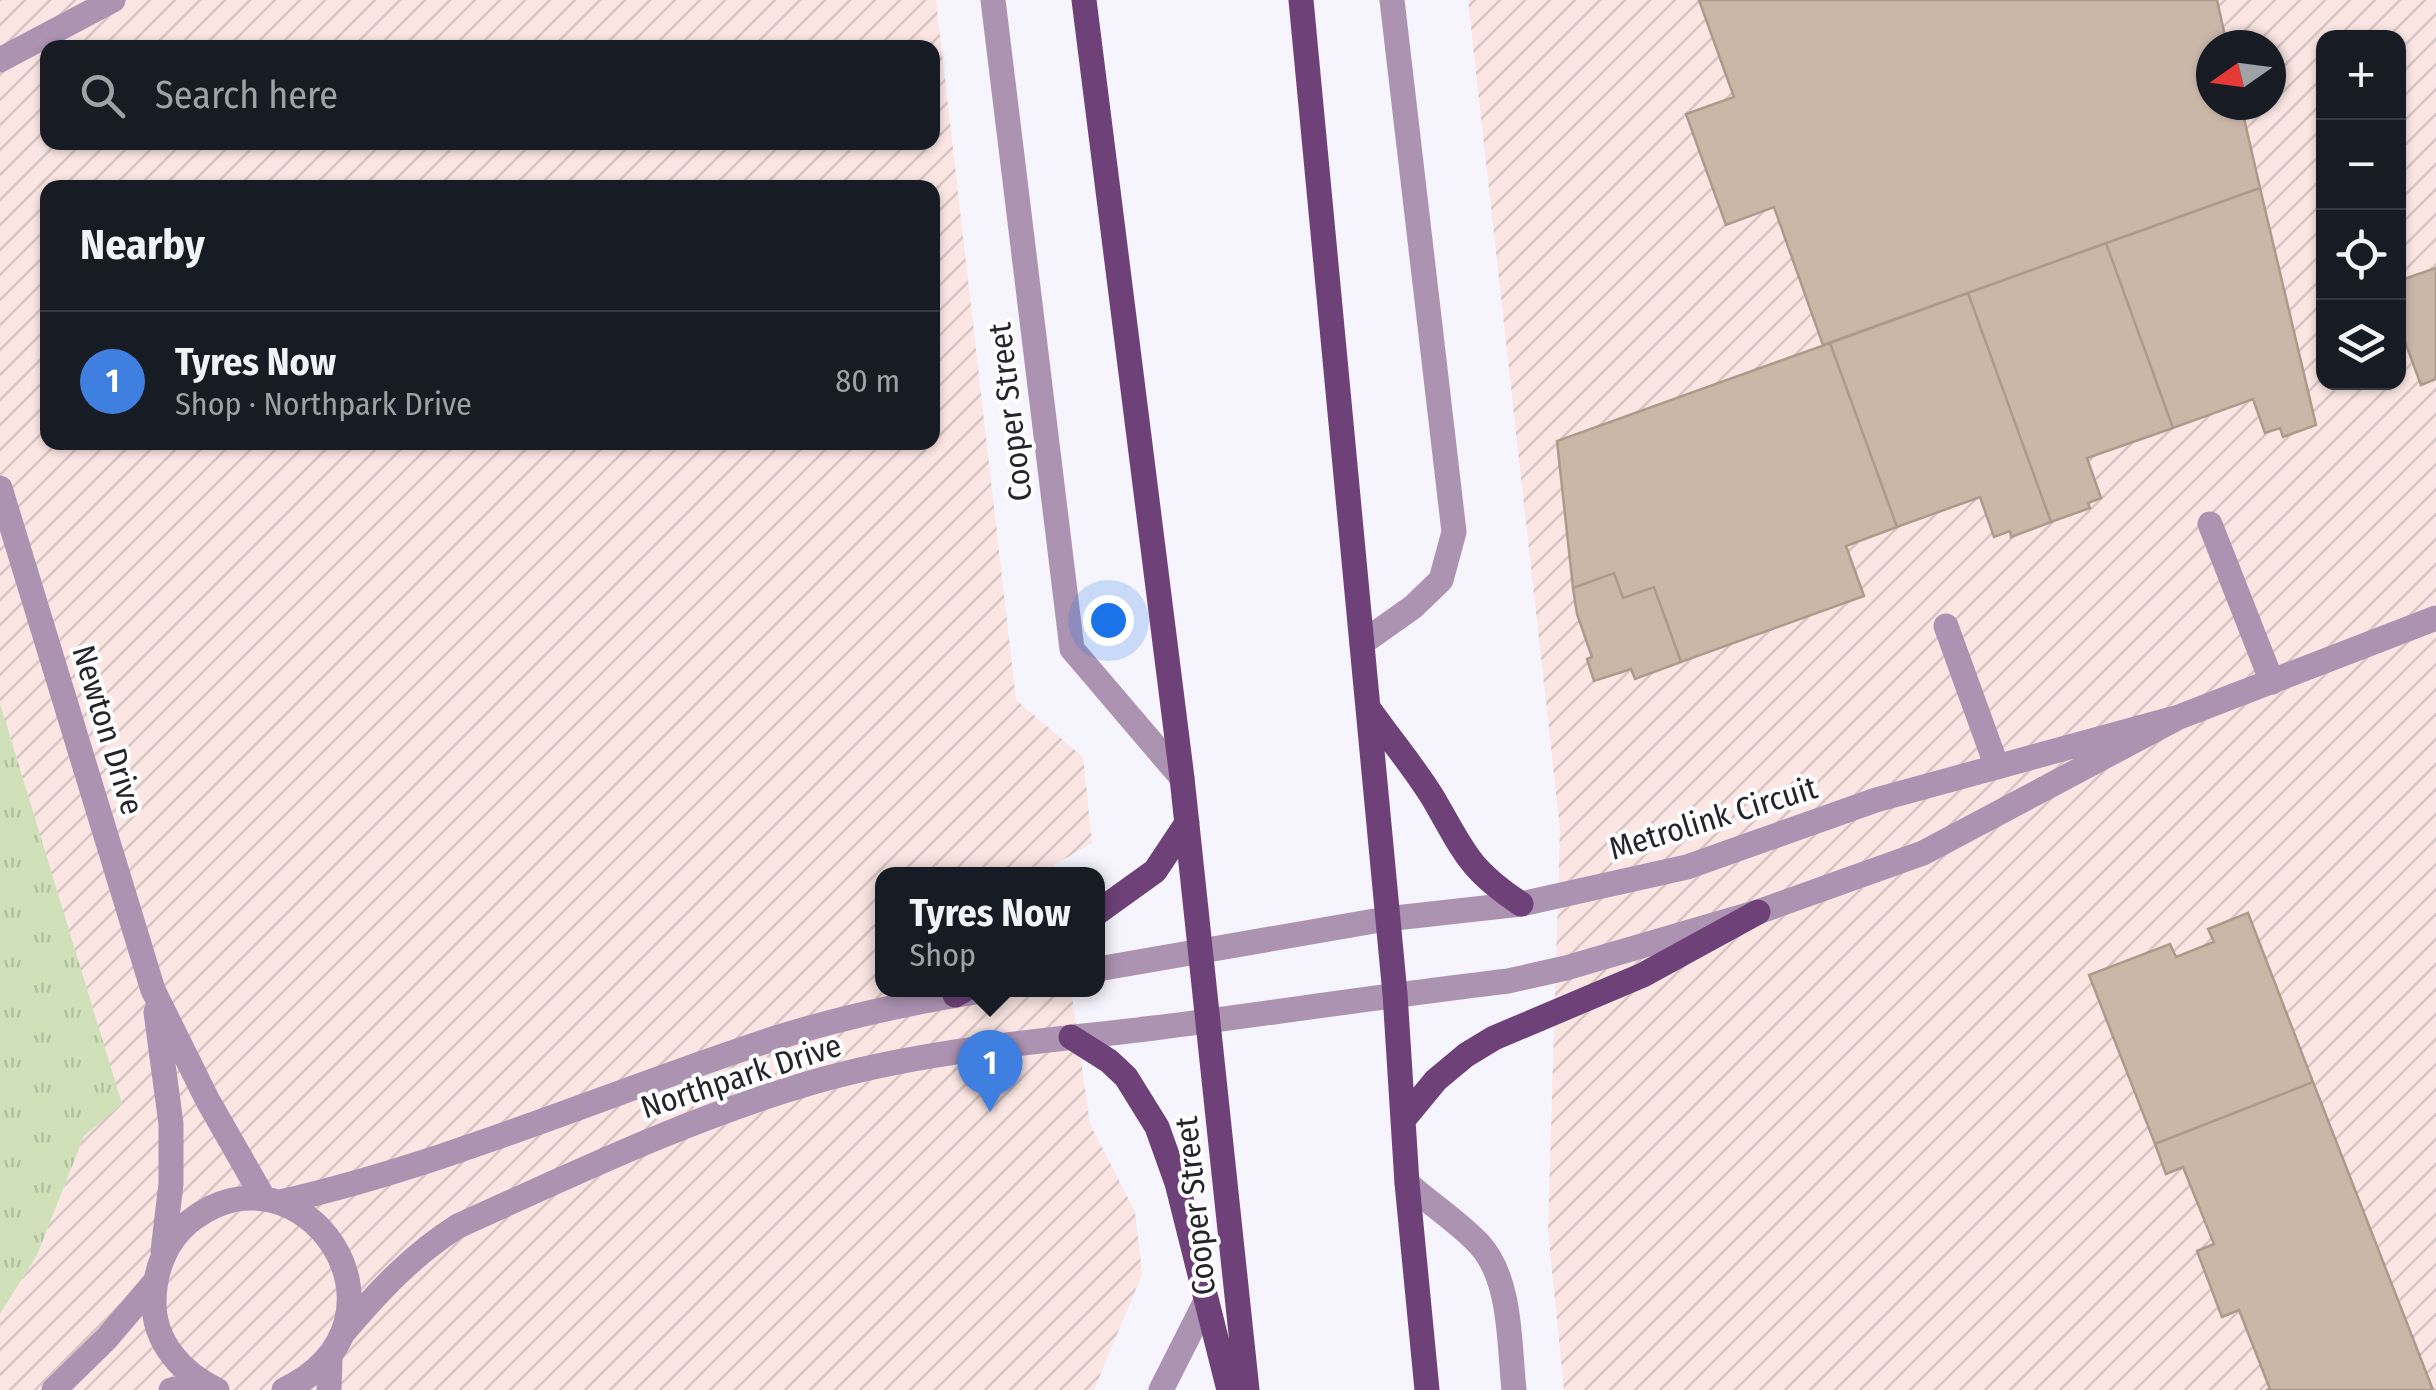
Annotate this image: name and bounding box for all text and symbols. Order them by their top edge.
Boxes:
north arrow [2196,30,2286,120]
map controls [2316,30,2406,390]
button: + [2316,30,2406,120]
search box [40,40,940,150]
icon: search [75,68,130,123]
text: Search here [155,72,338,118]
button: − [2316,120,2406,210]
button: locate [2316,210,2406,300]
text: Nearby [80,220,205,270]
button: layers [2316,300,2406,390]
street label: Cooper Street [980,320,1040,503]
text: Tyres Now [175,339,336,385]
text: 1 [106,362,119,400]
text: 80 m [835,362,900,400]
text: Shop · Northpark Drive [175,385,472,423]
your location [1083,595,1134,646]
street label: Newton Drive [64,641,152,819]
street label: Metrolink Circuit [1605,768,1822,868]
popup [875,867,1105,997]
text: Tyres Now [909,890,1071,936]
text: Shop [909,936,976,974]
street label: Northpark Drive [636,1026,846,1126]
pin: 1 [958,1030,1022,1112]
street label: Cooper Street [1167,1114,1223,1297]

